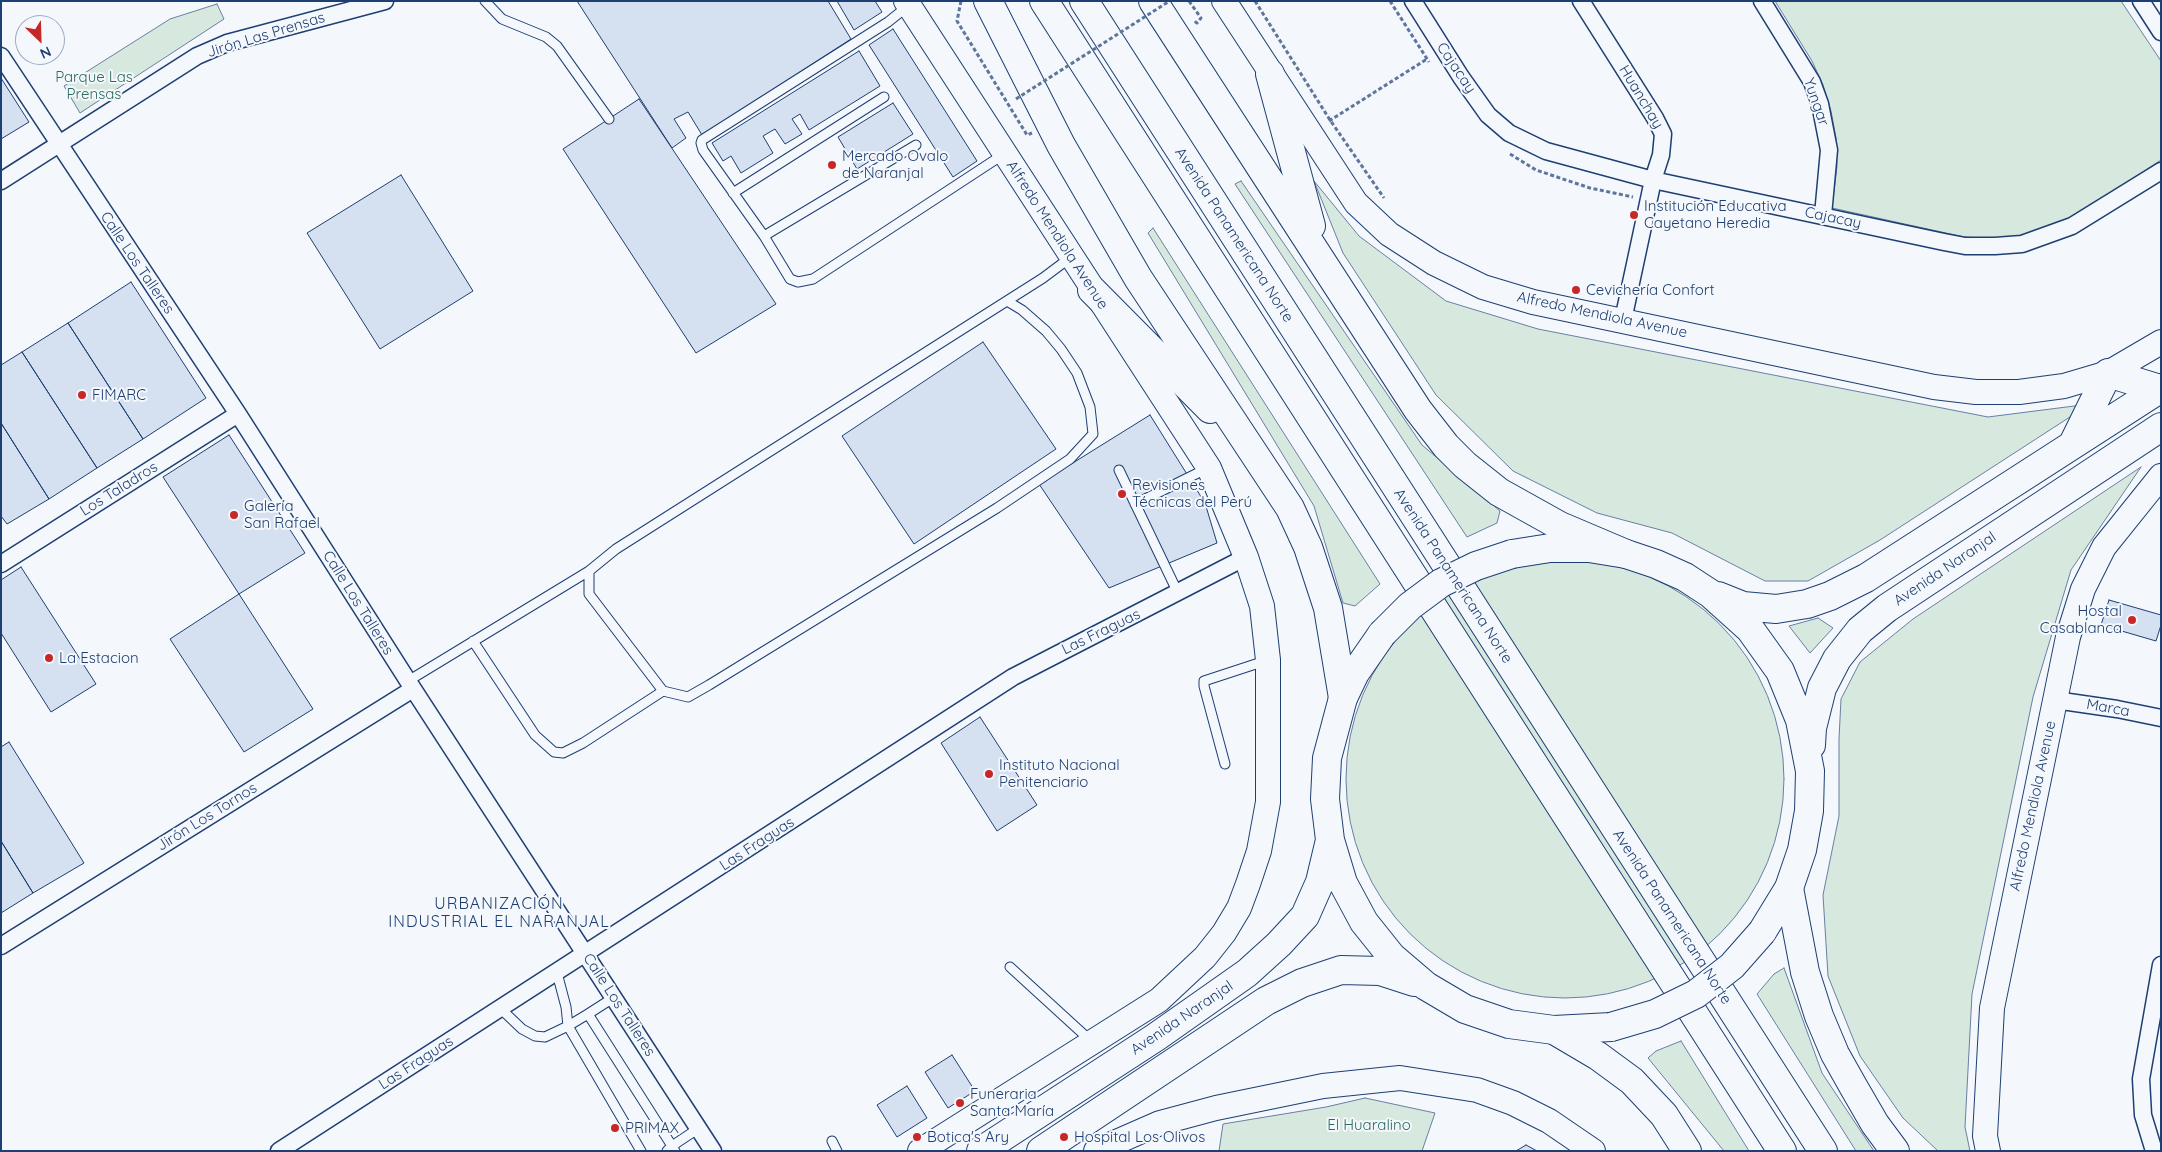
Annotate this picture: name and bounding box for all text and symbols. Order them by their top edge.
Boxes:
street label: Jirón Las Prensas [205,9,327,61]
north arrow [15,15,65,65]
street label: Cajacay [1432,39,1480,97]
text: N [37,42,54,63]
street label: Huanchay [1615,62,1667,132]
park label: Parque Las Prensas [55,68,133,103]
street label: Yungar [1799,76,1833,128]
street label: Avenida Panamericana Norte [1171,144,1297,326]
place label: Mercado Ovalo de Naranjal [842,147,948,182]
street label: Alfredo Mendiola Avenue [1002,157,1112,313]
marker: Mercado Ovalo de Naranjal [826,159,838,171]
place label: Institución Educativa Cayetano Heredia [1644,197,1787,232]
street label: Cajacay [1803,203,1863,233]
street label: Calle Los Talleres [96,209,178,317]
marker: Institución Educativa Cayetano Heredia [1628,209,1640,221]
place label: Cevichería Confort [1586,281,1715,299]
marker: Cevichería Confort [1570,284,1582,296]
street label: Alfredo Mendiola Avenue [1515,288,1689,342]
place label: FIMARC [92,386,146,404]
marker: FIMARC [76,389,88,401]
street label: Los Taladros [77,458,161,520]
place label: Revisiones Técnicas del Perú [1132,476,1252,511]
street label: Avenida Panamericana Norte [1390,485,1516,667]
marker: Revisiones Técnicas del Perú [1116,488,1128,500]
place label: Galería San Rafael [244,497,320,532]
marker: Galería San Rafael [228,509,240,521]
street label: Avenida Naranjal [1890,528,2000,610]
street label: Calle Los Talleres [319,548,397,658]
place label: Hostal Casablanca [2040,602,2122,637]
street label: Las Fraguas [1059,605,1143,659]
marker: Hostal Casablanca [2126,614,2138,626]
place label: La Estacion [59,649,139,667]
marker: La Estacion [43,652,55,664]
street label: Marca [2085,695,2131,721]
street label: Alfredo Mendiola Avenue [2006,719,2060,893]
place label: Instituto Nacional Penitenciario [999,756,1120,791]
marker: Instituto Nacional Penitenciario [983,768,995,780]
street label: Jirón Los Tornos [154,779,260,855]
street label: Las Fraguas [716,813,798,875]
street label: Avenida Panamericana Norte [1609,826,1735,1008]
district label: URBANIZACIÓN INDUSTRIAL EL NARANJAL [386,894,612,932]
street label: Calle Los Talleres [579,950,659,1060]
street label: Avenida Naranjal [1127,977,1237,1059]
street label: Las Fraguas [375,1032,457,1094]
place label: Funeraria Santa María [970,1085,1054,1120]
marker: Funeraria Santa María [954,1097,966,1109]
park label: El Huaralino [1327,1116,1411,1134]
place label: PRIMAX [625,1119,679,1137]
marker: PRIMAX [609,1122,621,1134]
place label: Botica's Ary [927,1128,1009,1146]
place label: Hospital Los Olivos [1074,1128,1205,1146]
marker: Botica's Ary [911,1131,923,1143]
marker: Hospital Los Olivos [1058,1131,1070,1143]

